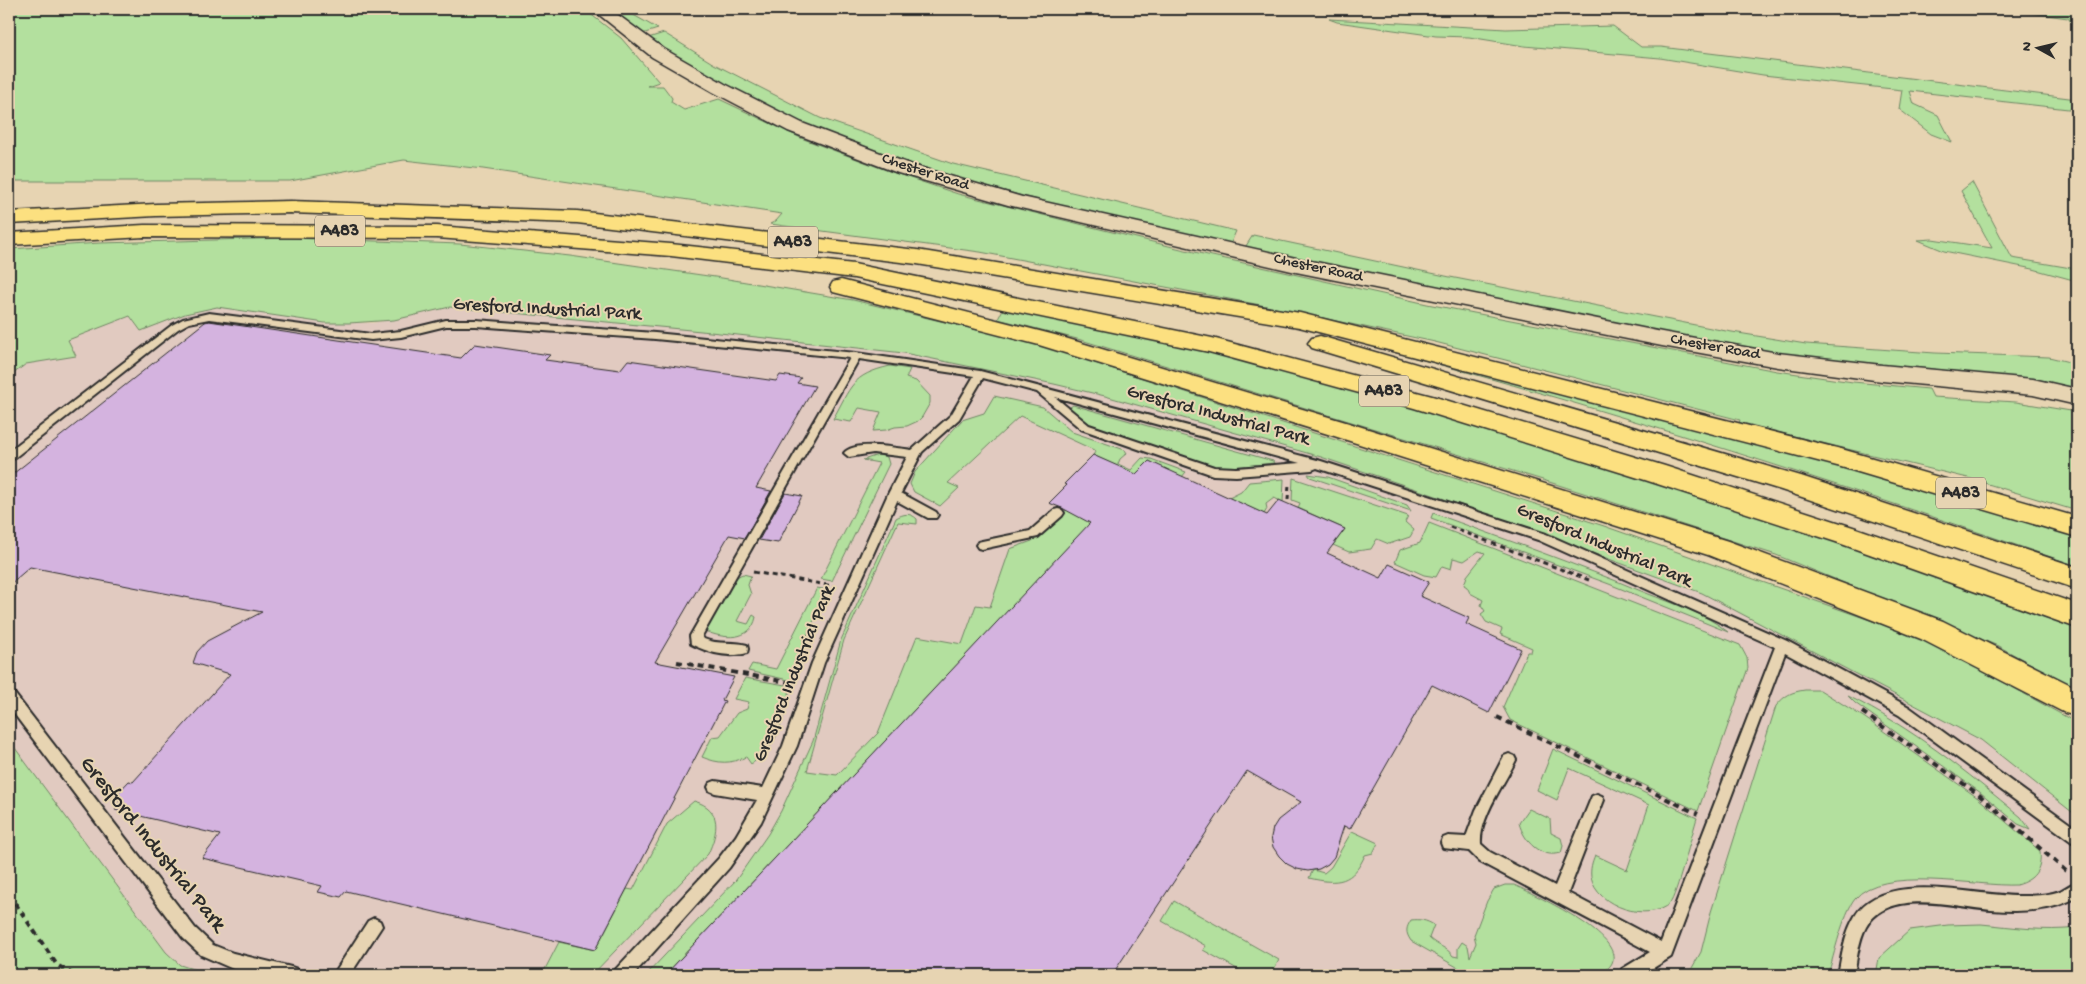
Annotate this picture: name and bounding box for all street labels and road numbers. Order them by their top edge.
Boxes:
street label: Chester Road [879,150,973,197]
road number: A483 [315,216,365,247]
road number: A483 [768,226,818,258]
street label: Chester Road [1272,250,1366,288]
street label: Gresford Industrial Park [452,294,643,326]
street label: Chester Road [1669,331,1763,366]
road number: A483 [1359,376,1409,406]
street label: Gresford Industrial Park [1124,381,1313,452]
road number: A483 [1936,478,1986,508]
street label: Gresford Industrial Park [1513,499,1697,594]
street label: Gresford Industrial Park [749,581,841,766]
street label: Gresford Industrial Park [73,752,232,940]

